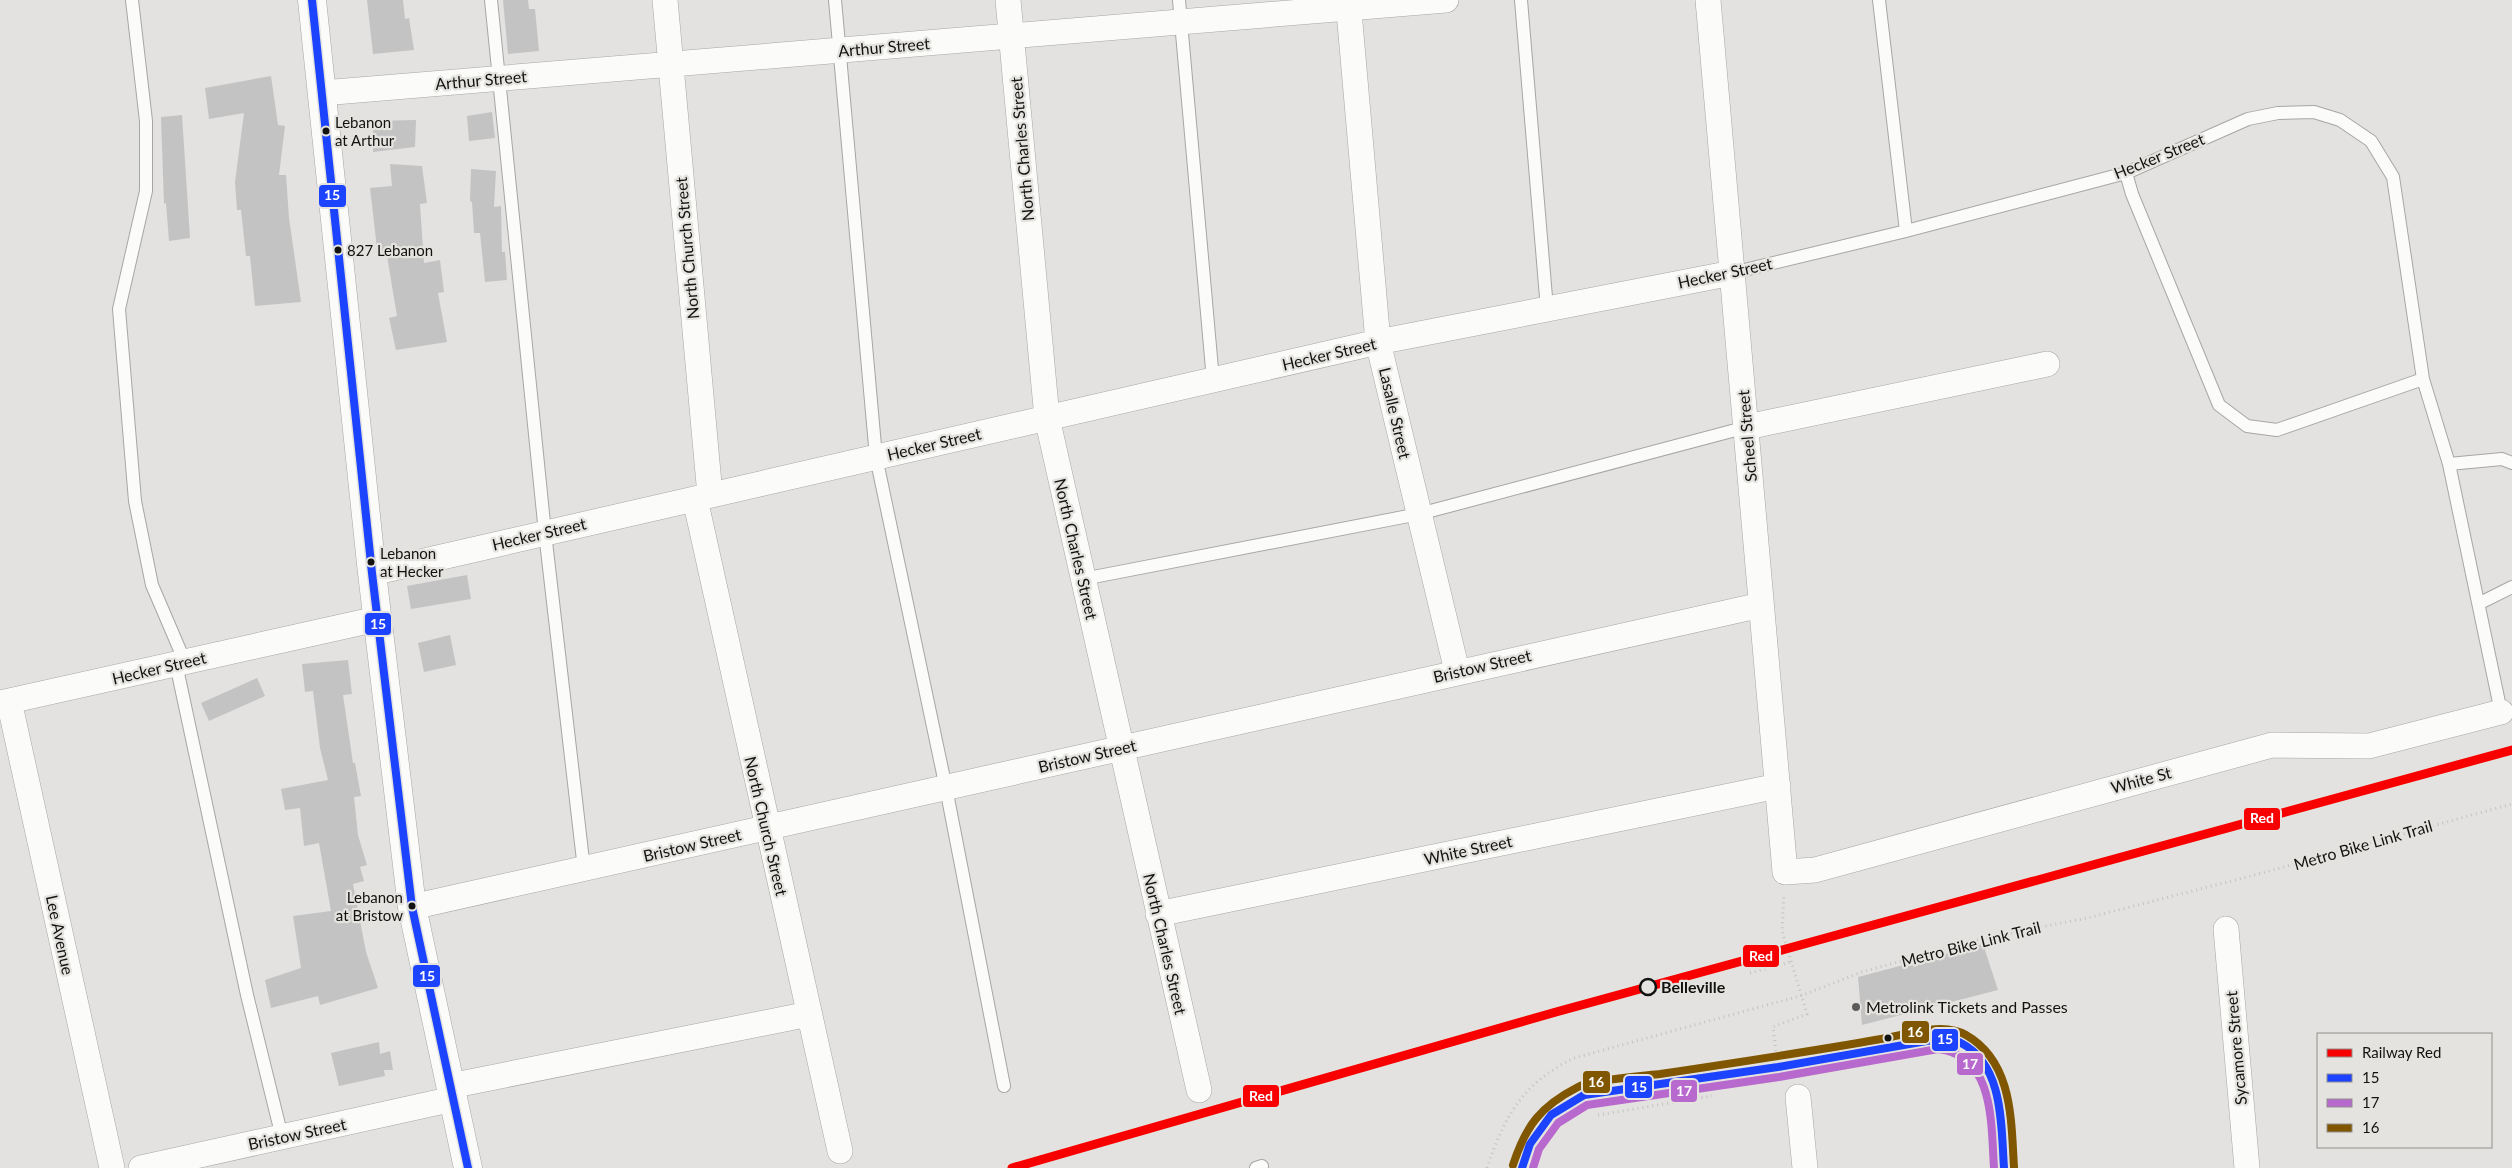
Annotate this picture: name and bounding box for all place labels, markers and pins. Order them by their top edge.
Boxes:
place label: Lebanon at Arthur [335,113,395,149]
marker: Lebanon at Arthur [321,126,331,136]
place label: 827 Lebanon [347,241,433,259]
marker: 827 Lebanon [333,245,343,255]
place label: Lebanon at Hecker [380,544,444,580]
marker: Lebanon at Hecker [366,557,376,567]
place label: Lebanon at Bristow [336,888,403,924]
marker: Lebanon at Bristow [407,901,417,911]
place label: Belleville [1661,977,1726,996]
marker: Belleville [1639,978,1657,996]
place label: Metrolink Tickets and Passes [1866,997,2068,1016]
marker: Metrolink Tickets and Passes [1850,1001,1862,1013]
unlabelled marker [1883,1033,1893,1043]

